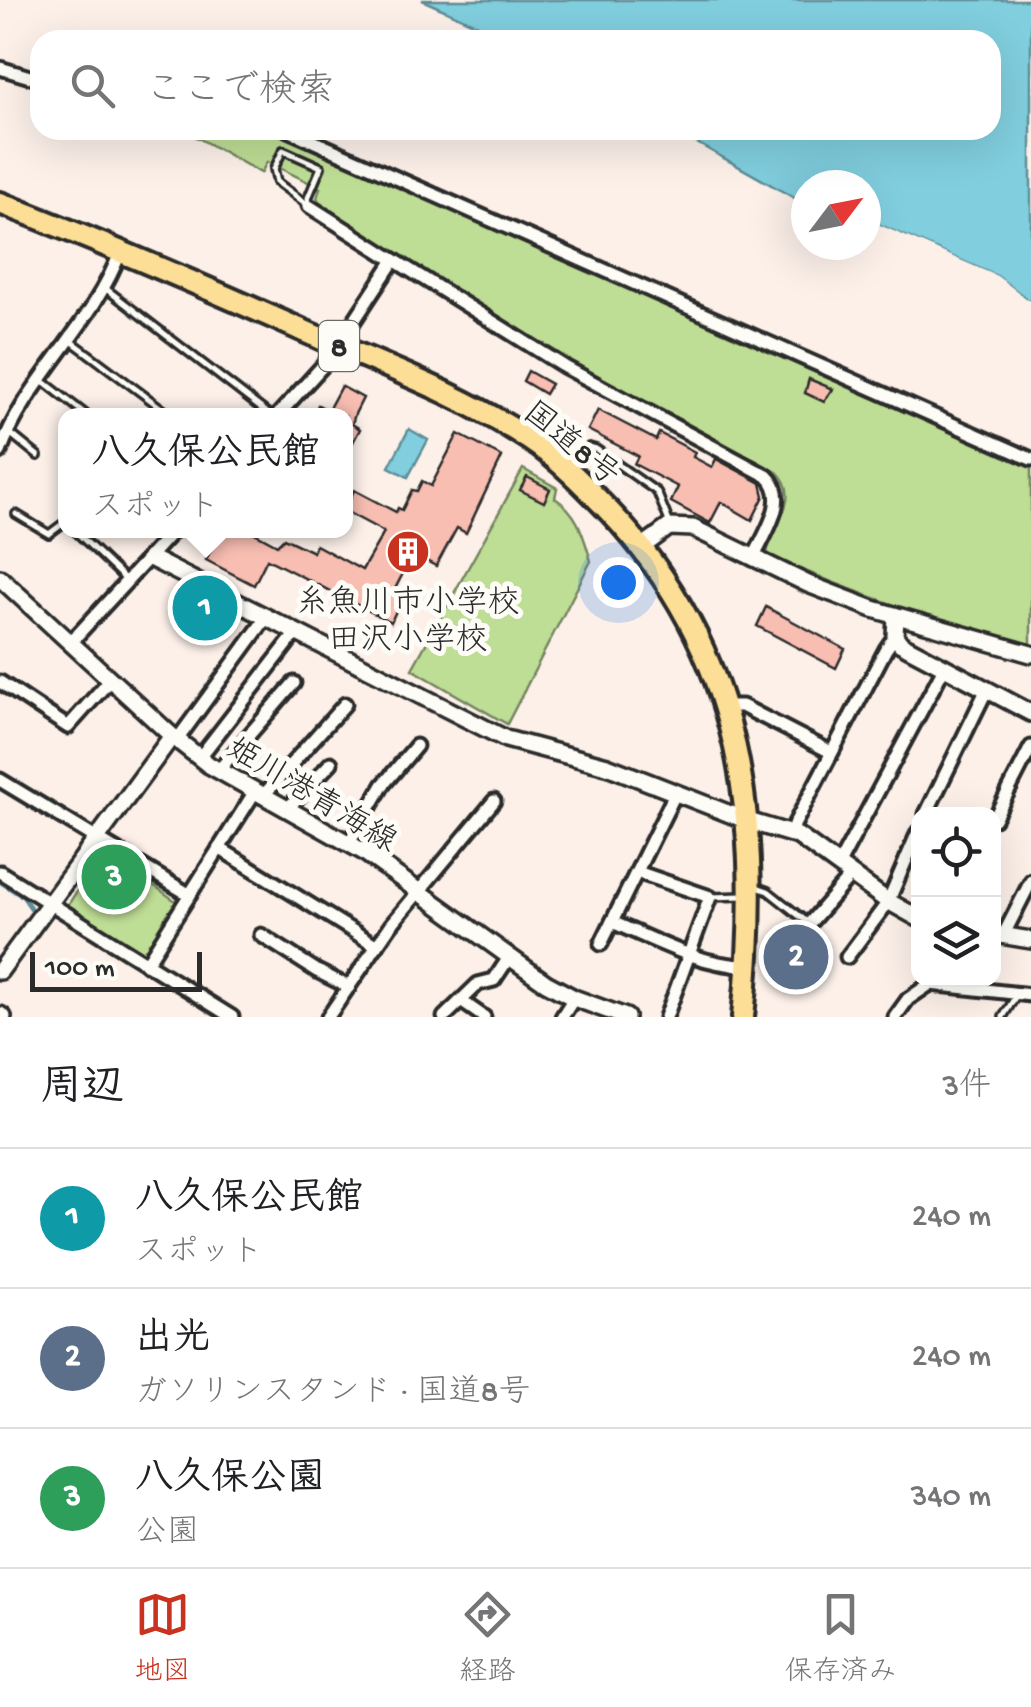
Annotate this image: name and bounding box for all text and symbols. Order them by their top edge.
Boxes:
search box [30,30,1001,140]
icon: search [65,58,120,113]
text: ここで検索 [145,71,335,115]
north arrow [791,170,881,260]
road number: 8 [319,321,359,371]
street label: 国道8号 [514,395,627,496]
popup [58,408,353,538]
text: 八久保公民館 [91,434,320,478]
text: スポット [91,490,220,528]
building icon: 糸魚川市小学校 田沢小学校 [385,529,431,575]
your location [593,557,644,608]
pin: 1 [172,570,238,646]
place label: 糸魚川市小学校 田沢小学校 [296,585,520,661]
street label: 姫川港青海線 [218,730,404,863]
map controls [911,807,1001,987]
button: locate [911,807,1001,897]
pin: 3 [82,840,146,914]
button: layers [911,897,1001,987]
pin: 2 [764,920,828,994]
scale bar [30,947,202,991]
text: 100 m [45,953,115,986]
text: 周辺 [40,1066,124,1115]
text: 3件 [942,1069,991,1107]
text: 八久保公民館 [135,1179,363,1223]
text: 1 [66,1199,79,1237]
text: 240 m [912,1199,991,1237]
text: スポット [135,1235,263,1273]
text: 出光 [135,1319,211,1363]
text: 2 [65,1339,80,1377]
text: 240 m [912,1339,991,1377]
text: ガソリンスタンド · 国道8号 [135,1375,530,1413]
text: 八久保公園 [135,1459,325,1503]
text: 3 [64,1479,81,1517]
text: 340 m [911,1479,991,1517]
text: 公園 [135,1515,199,1553]
tab: 地図 [134,1587,191,1690]
tab: 経路 [459,1587,516,1690]
tab: 保存済み [784,1587,897,1690]

